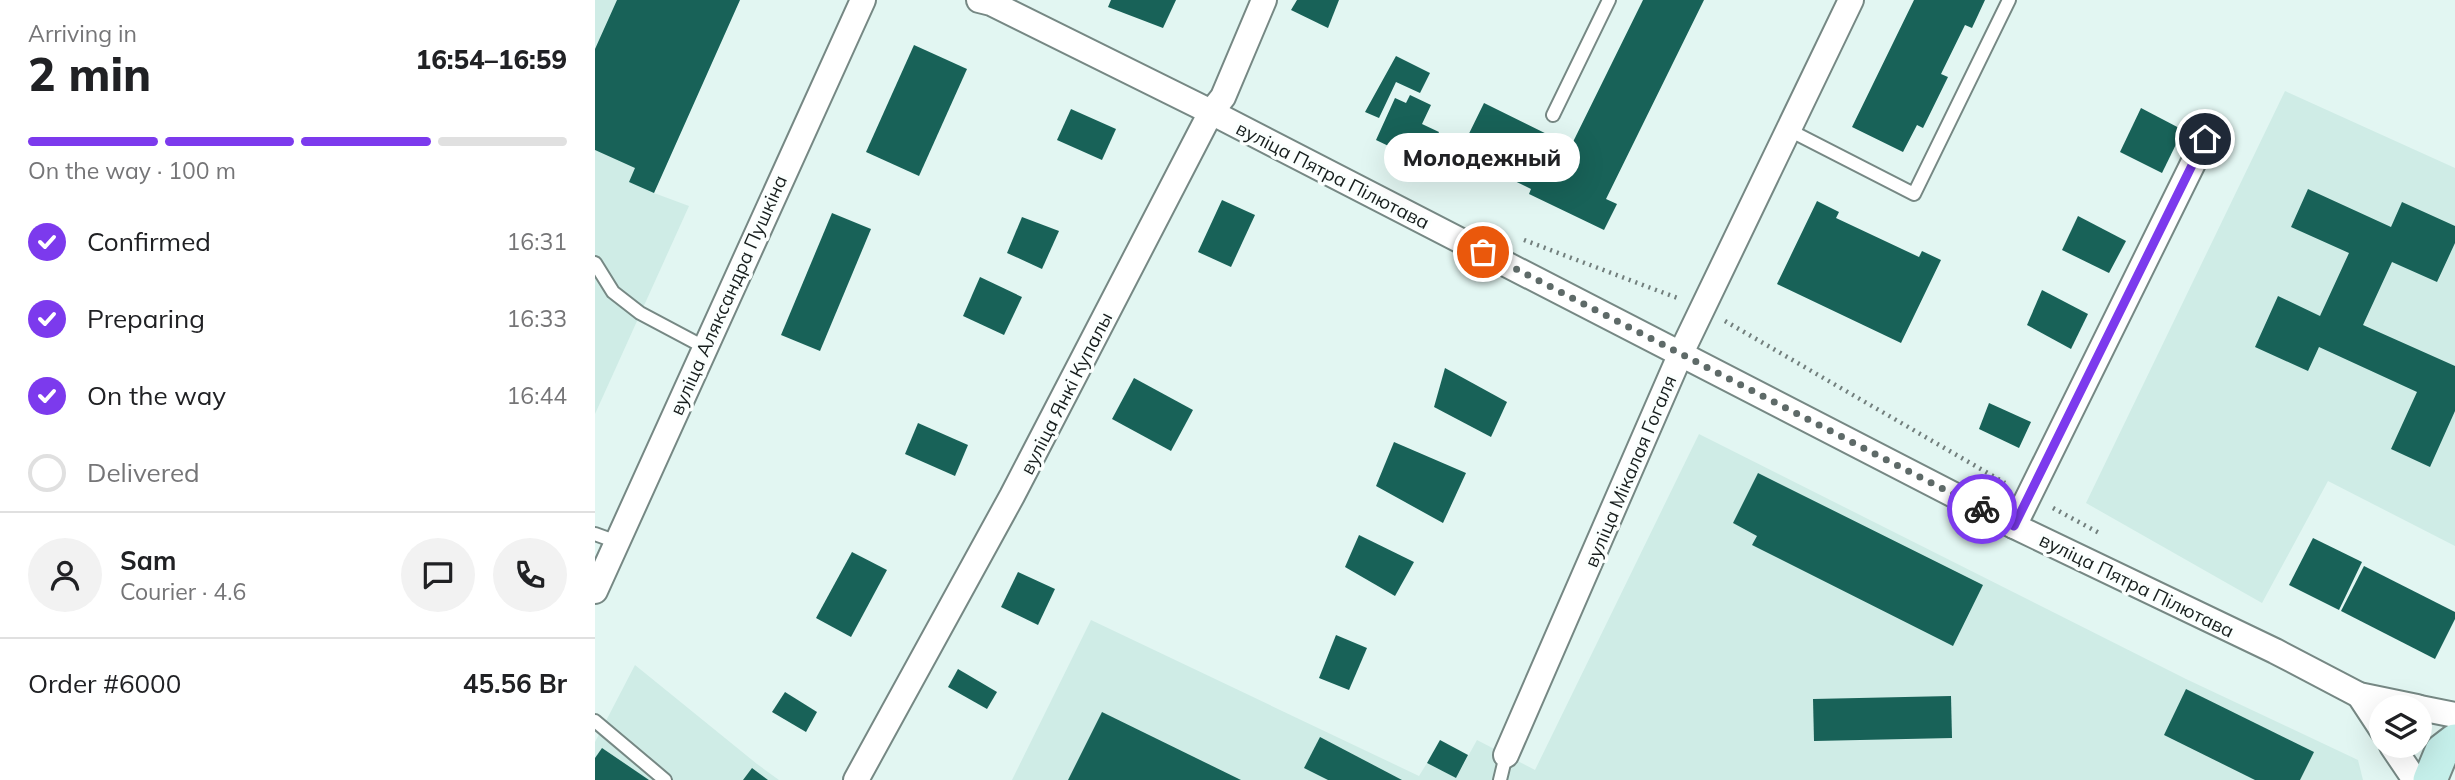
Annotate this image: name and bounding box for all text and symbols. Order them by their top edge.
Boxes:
text: Arriving in [28,19,137,48]
text: 16:54–16:59 [416,43,567,76]
text: 2 min [28,45,151,103]
pin [2175,109,2235,169]
street label: вуліца Пятра Пілютава [1232,116,1434,234]
icon: home [2186,120,2224,158]
callout: Молодежный [1385,133,1581,182]
text: Молодежный [1403,143,1561,172]
text: On the way · 100 m [28,156,236,185]
street label: вуліца Аляксандра Пушкіна [664,171,792,419]
pin [1453,222,1513,282]
icon: check [28,223,66,261]
text: Confirmed [87,225,211,258]
text: 16:31 [507,227,567,256]
icon: bag [1464,233,1502,271]
icon: check [28,300,66,338]
text: Preparing [87,302,205,335]
text: 16:33 [507,304,567,333]
street label: вуліца Янкі Купалы [1015,308,1117,478]
street label: вуліца Мікалая Гогаля [1579,371,1681,571]
icon: check [28,377,66,415]
text: On the way [87,379,226,412]
text: 16:44 [507,381,567,410]
text: Delivered [87,456,200,489]
courier [1947,474,2017,544]
icon: bike [1963,490,2001,528]
street label: вуліца Пятра Пілютава [2036,527,2238,643]
button: person [28,538,102,612]
button: chat [401,538,475,612]
button: phone [493,538,567,612]
text: Sam [120,544,176,577]
text: Courier · 4.6 [120,577,246,606]
text: Order #6000 [28,667,181,700]
text: 45.56 Br [463,667,567,700]
map controls [2369,695,2432,758]
button: layers [2369,695,2432,758]

